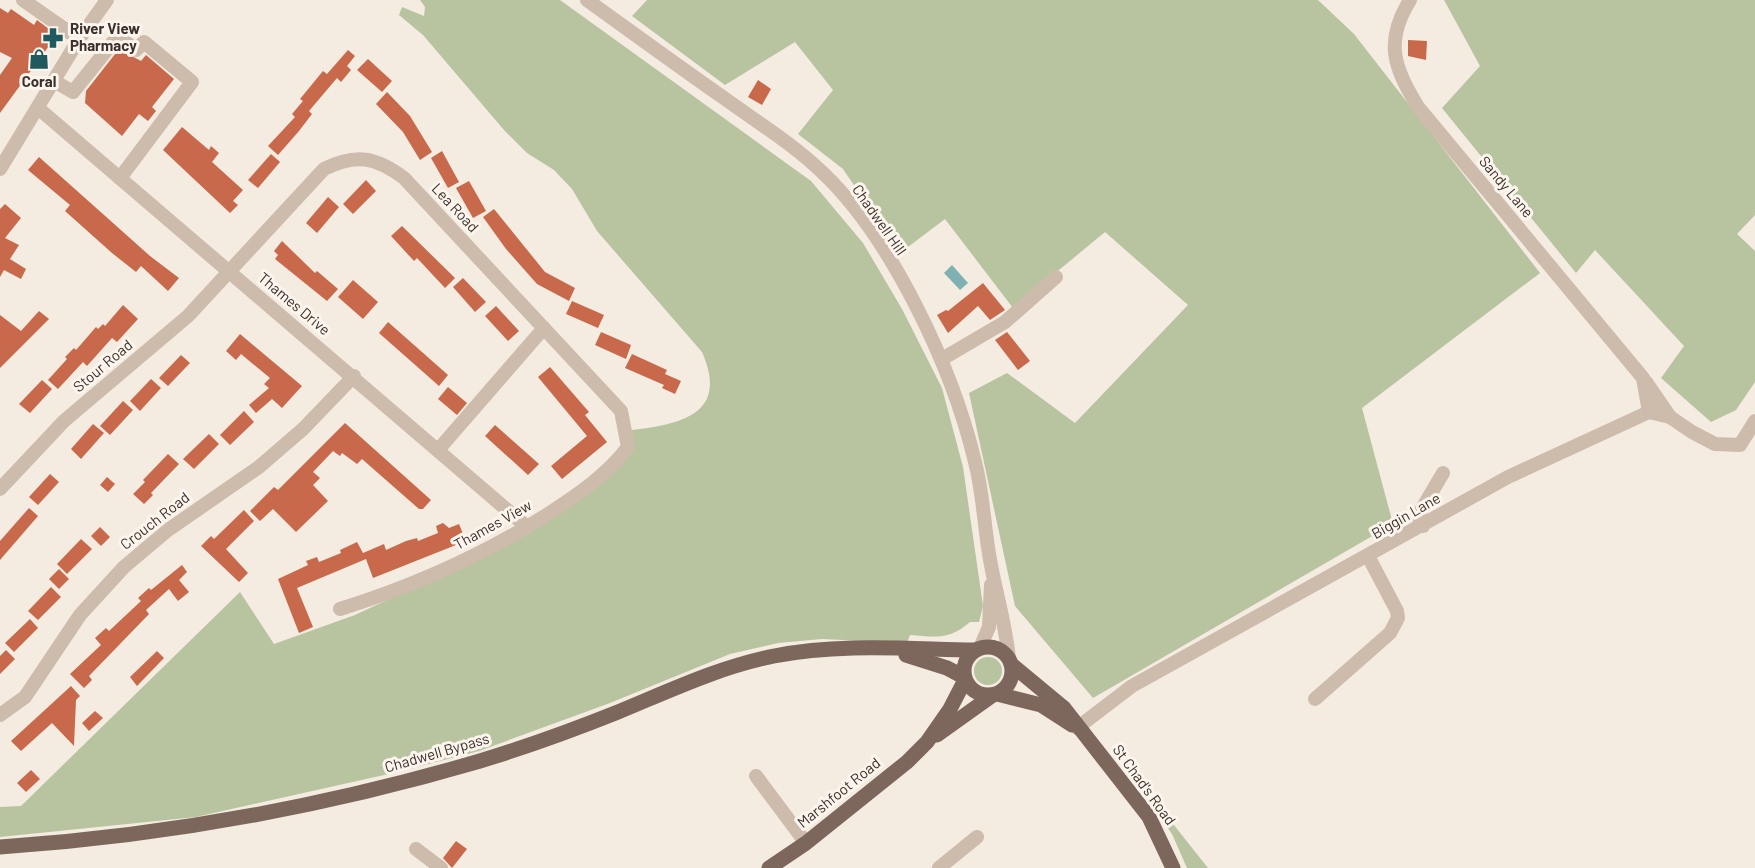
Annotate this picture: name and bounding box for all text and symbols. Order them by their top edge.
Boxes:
place label: River View Pharmacy [70,19,140,54]
pharmacy icon: River View Pharmacy [41,26,65,50]
shop icon: Coral [27,47,51,71]
place label: Coral [22,72,56,90]
street label: Sandy Lane [1476,152,1538,221]
street label: Lea Road [429,179,483,235]
street label: Chadwell Hill [849,181,911,258]
street label: Thames Drive [255,268,334,338]
street label: Stour Road [69,335,136,395]
street label: Crouch Road [116,488,193,553]
street label: Biggin Lane [1368,488,1443,542]
street label: Thames View [451,495,535,553]
street label: Chadwell Bypass [382,729,491,776]
street label: St Chad's Road [1110,741,1180,828]
street label: Marshfoot Road [793,753,884,831]

